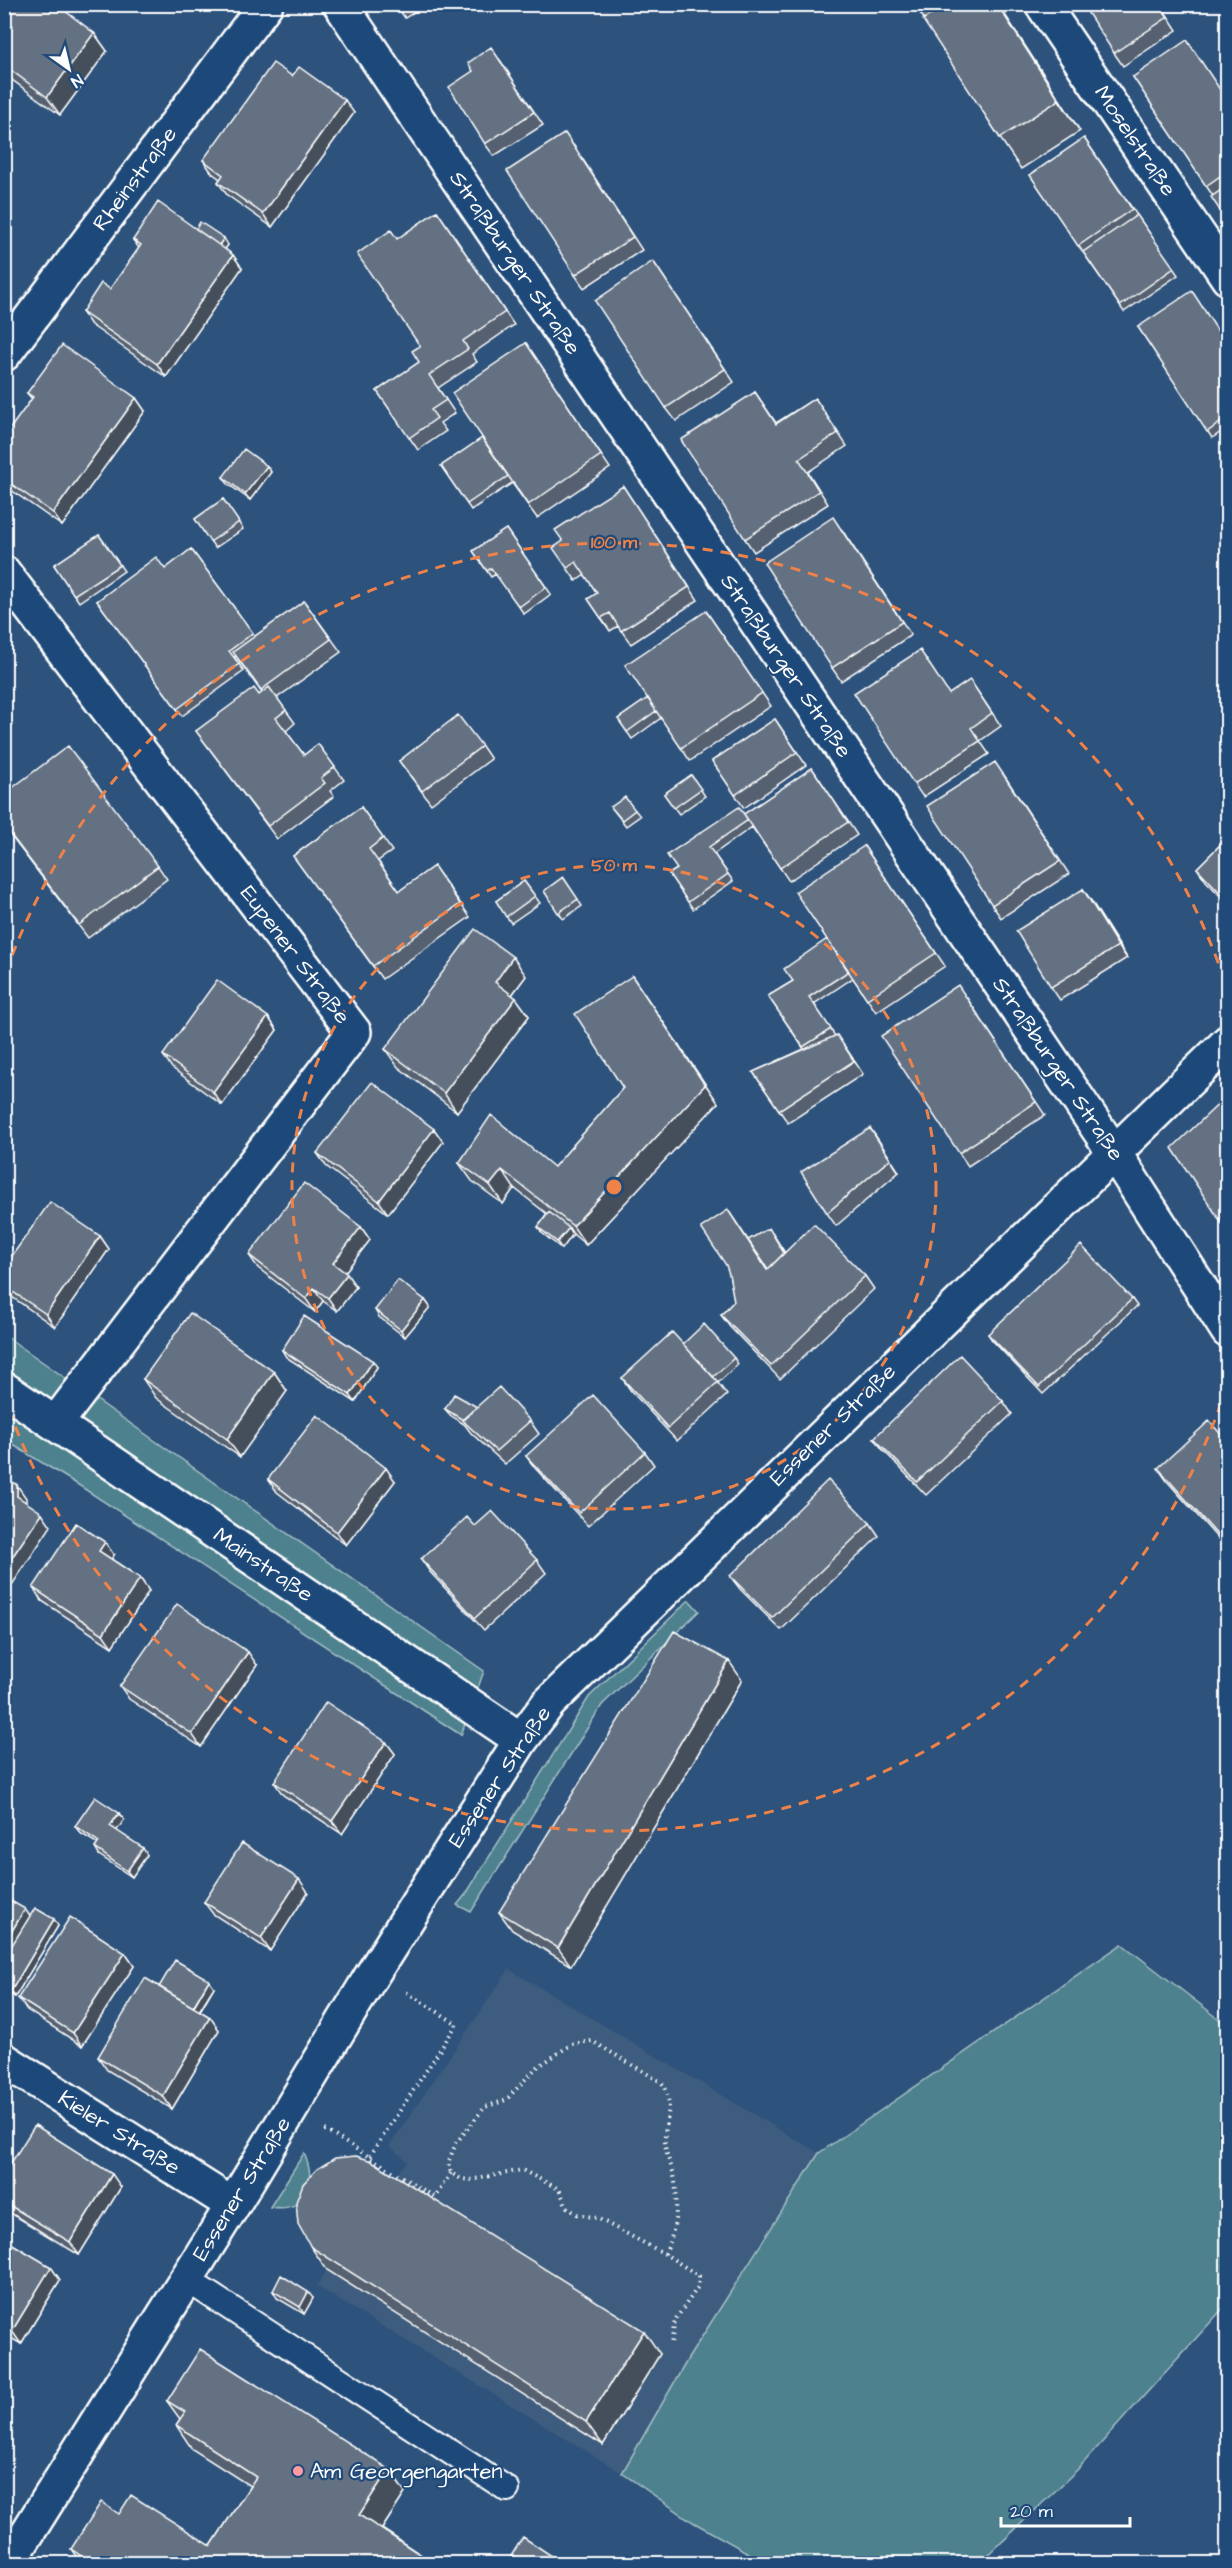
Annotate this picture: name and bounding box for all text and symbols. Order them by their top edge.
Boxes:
north arrow [39,39,99,99]
text: N [67,69,87,93]
street label: Moselstraße [1086,79,1184,203]
street label: Rheinstraße [85,120,185,238]
street label: Straßburger Straße [441,165,588,362]
text: 100 m [591,530,638,555]
street label: Straßburger Straße [712,568,859,765]
text: 50 m [591,853,638,878]
street label: Eupener Straße [233,879,357,1031]
street label: Straßburger Straße [984,971,1131,1168]
centre of rings [604,1177,624,1197]
street label: Essener Straße [763,1357,903,1493]
street label: Mainstraße [207,1520,319,1610]
street label: Essener Straße [441,1700,559,1854]
street label: Kieler Straße [52,2083,186,2183]
street label: Essener Straße [185,2111,299,2267]
place label: Am Georgengarten [310,2456,502,2488]
marker: Am Georgengarten [291,2464,305,2478]
scale bar [1001,2490,1130,2528]
text: 20 m [1010,2499,1053,2524]

